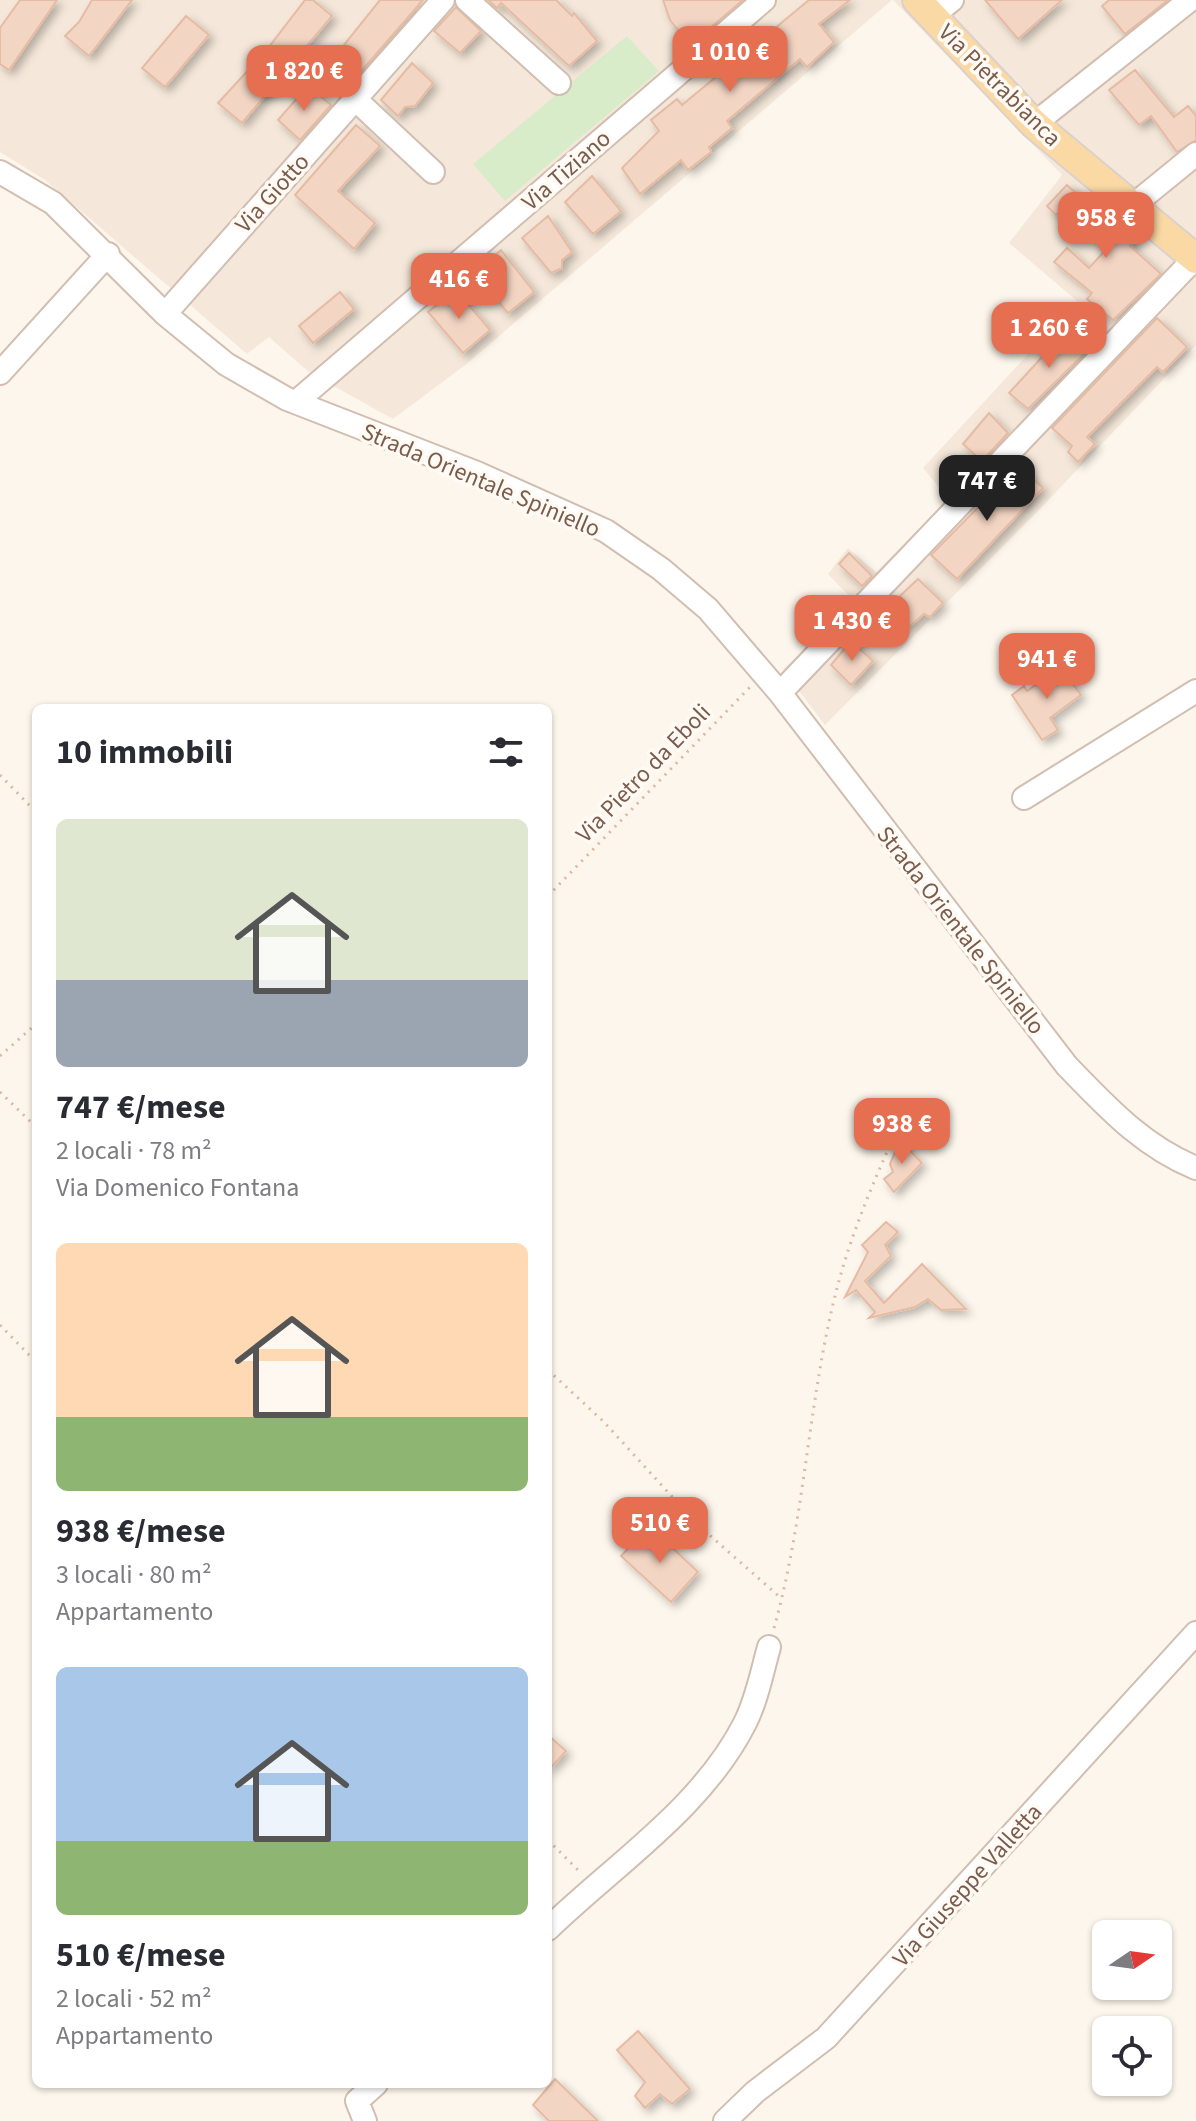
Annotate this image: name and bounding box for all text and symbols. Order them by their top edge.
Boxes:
street label: Via Pietrabianca [930,16,1069,155]
pin: 1 010 € [656,26,804,94]
text: 1 010 € [690,33,770,70]
pin: 1 820 € [230,45,378,113]
text: 1 820 € [264,52,344,89]
street label: Via Tiziano [514,122,619,219]
street label: Via Giotto [227,146,318,241]
pin: 958 € [1050,192,1162,260]
text: 958 € [1076,199,1136,236]
pin: 416 € [403,253,515,321]
text: 416 € [429,260,489,297]
pin: 1 260 € [975,302,1123,370]
text: 1 260 € [1009,309,1089,346]
street label: Strada Orientale Spiniello [356,414,606,547]
pin: 747 € [931,455,1043,523]
text: 747 € [957,462,1017,499]
pin: 1 430 € [778,595,926,663]
text: 1 430 € [812,602,892,639]
pin: 941 € [991,633,1103,701]
text: 941 € [1017,640,1077,677]
street label: Via Pietro da Eboli [568,696,719,851]
text: 10 immobili [56,728,233,777]
icon: filters [484,730,528,774]
street label: Strada Orientale Spiniello [868,819,1053,1042]
icon: home [220,871,364,1015]
text: 747 €/mese [56,1083,226,1132]
pin: 938 € [846,1098,958,1166]
text: 938 € [872,1105,932,1142]
text: 2 locali · 78 m² [56,1132,212,1169]
text: Via Domenico Fontana [56,1169,299,1206]
icon: home [220,1295,364,1439]
pin: 510 € [604,1497,716,1565]
text: 510 € [630,1504,690,1541]
text: 938 €/mese [56,1507,226,1556]
text: 3 locali · 80 m² [56,1556,212,1593]
text: Appartamento [56,1593,213,1630]
icon: home [220,1719,364,1863]
street label: Via Giuseppe Valletta [884,1796,1050,1975]
north arrow [1092,1920,1172,2000]
map controls [1092,1920,1172,2096]
text: 510 €/mese [56,1931,226,1980]
text: 2 locali · 52 m² [56,1980,212,2017]
button: locate [1092,2016,1172,2096]
text: Appartamento [56,2017,213,2054]

